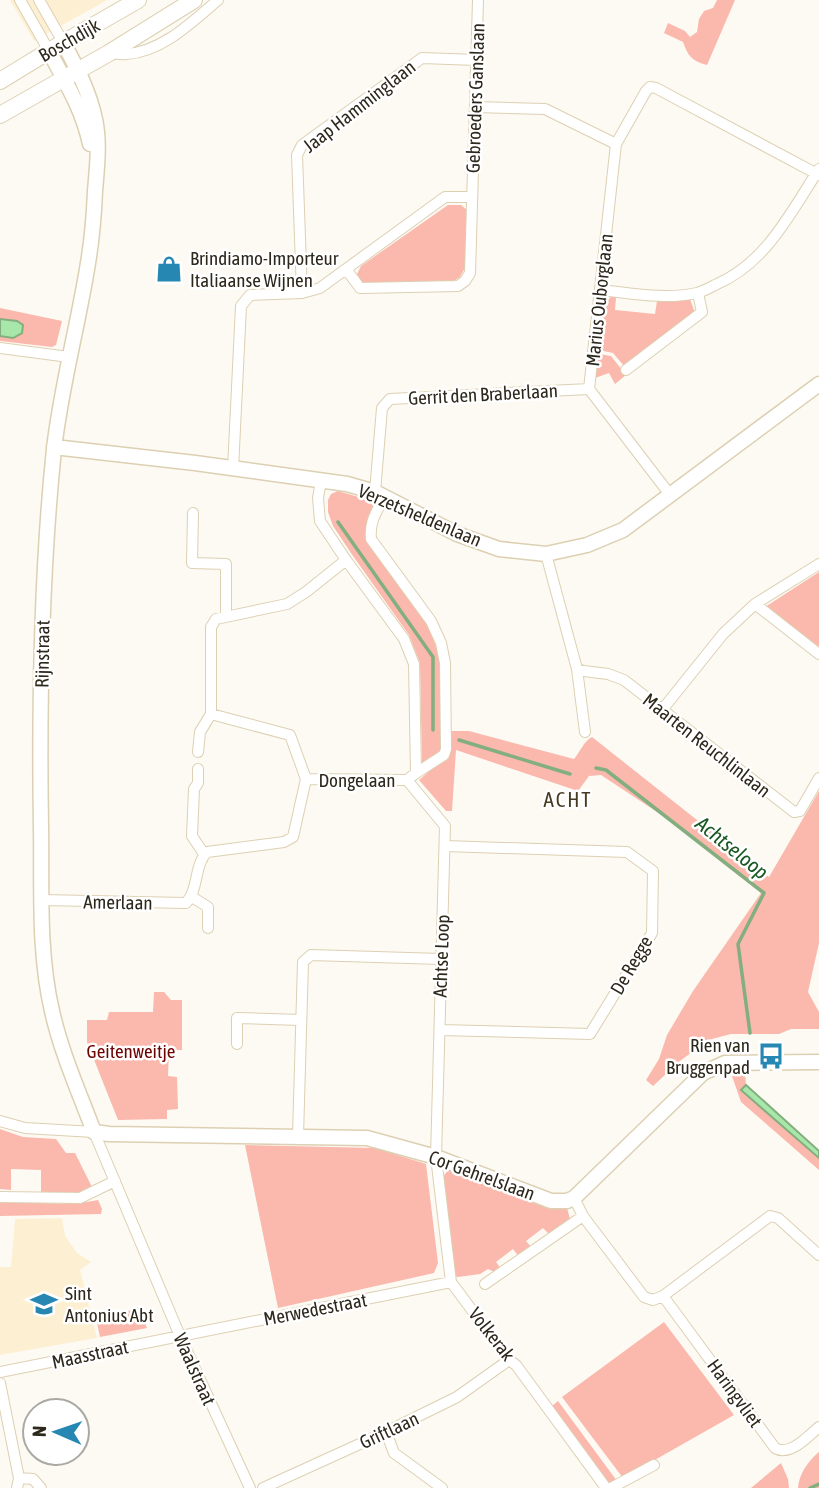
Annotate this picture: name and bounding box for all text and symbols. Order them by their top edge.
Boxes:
street label: Boschdijk [34,13,104,66]
street label: Gebroeders Ganslaan [461,23,489,173]
street label: Jaap Hamminglaan [299,55,419,157]
street label: Marius Ouborglaan [581,233,617,367]
place label: Brindiamo-Importeur Italiaanse Wijnen [190,247,339,291]
shop icon: Brindiamo-Importeur Italiaanse Wijnen [154,254,184,284]
street label: Gerrit den Braberlaan [408,379,558,409]
street label: Verzetsheldenlaan [355,479,485,551]
street label: Rijnstraat [30,620,54,688]
street label: Maarten Reuchlinlaan [639,688,775,802]
street label: Dongelaan [318,769,396,791]
district label: ACHT [543,787,593,811]
water label: Achtseloop [691,810,774,884]
street label: Amerlaan [83,890,153,914]
street label: Achtse Loop [429,914,453,998]
street label: De Regge [605,932,657,998]
place label: Rien van Bruggenpad [666,1034,750,1078]
park label: Geitenweitje [87,1040,175,1062]
bus stop icon: Rien van Bruggenpad [756,1041,786,1071]
street label: Cor Gehrelslaan [426,1146,538,1204]
place label: Sint Antonius Abt [65,1282,154,1326]
street label: Merwedestraat [261,1288,369,1330]
school or university icon: Sint Antonius Abt [29,1289,59,1319]
street label: Volkerak [464,1303,520,1366]
street label: Waalstraat [169,1330,221,1408]
street label: Maasstraat [50,1335,130,1373]
street label: Haringvliet [703,1355,767,1431]
north arrow [21,1397,91,1467]
street label: Griftlaan [356,1407,422,1453]
text: N [28,1425,50,1437]

